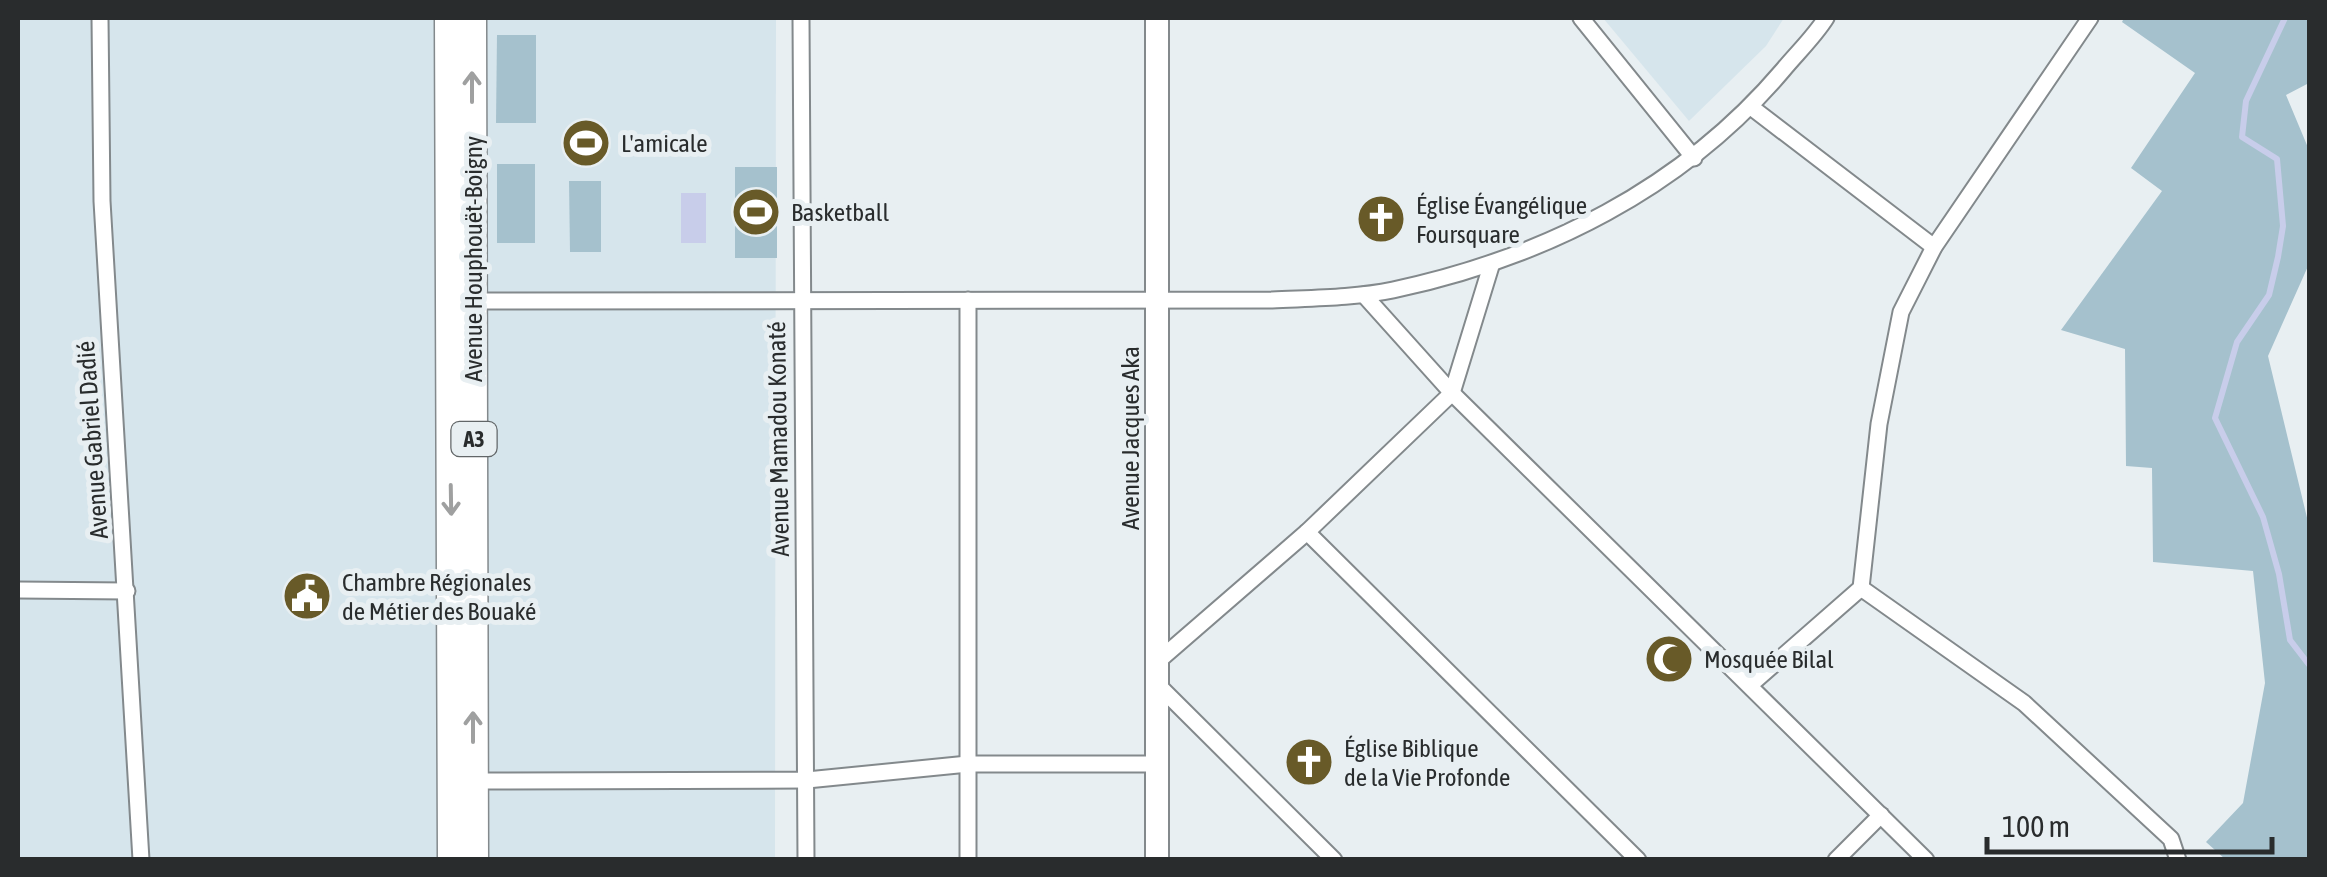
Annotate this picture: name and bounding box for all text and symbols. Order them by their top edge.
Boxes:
one-way arrow [462,72,482,104]
sports icon: L'amicale [560,117,612,169]
place label: L'amicale [621,129,708,157]
street label: Avenue Houphouët-Boigny [459,136,487,382]
sports icon: Basketball [730,186,782,238]
place label: Église Évangélique Foursquare [1416,191,1587,248]
church icon: Église Évangélique Foursquare [1355,193,1407,245]
place label: Basketball [791,198,889,226]
street label: Avenue Mamadou Konaté [762,321,794,557]
street label: Avenue Gabriel Dadié [71,340,113,540]
street label: Avenue Jacques Aka [1116,346,1144,530]
road number: A3 [452,422,496,456]
one-way arrow [442,482,460,515]
place label: Chambre Régionales de Métier des Bouaké [342,568,536,625]
public building icon: Chambre Régionales de Métier des Bouaké [281,570,333,622]
mosque icon: Mosquée Bilal [1643,633,1695,685]
place label: Mosquée Bilal [1704,645,1834,673]
one-way arrow [464,712,482,744]
place label: Église Biblique de la Vie Profonde [1344,734,1510,791]
church icon: Église Biblique de la Vie Profonde [1283,736,1335,788]
scale bar [1987,792,2272,854]
text: 100 m [2002,809,2070,843]

